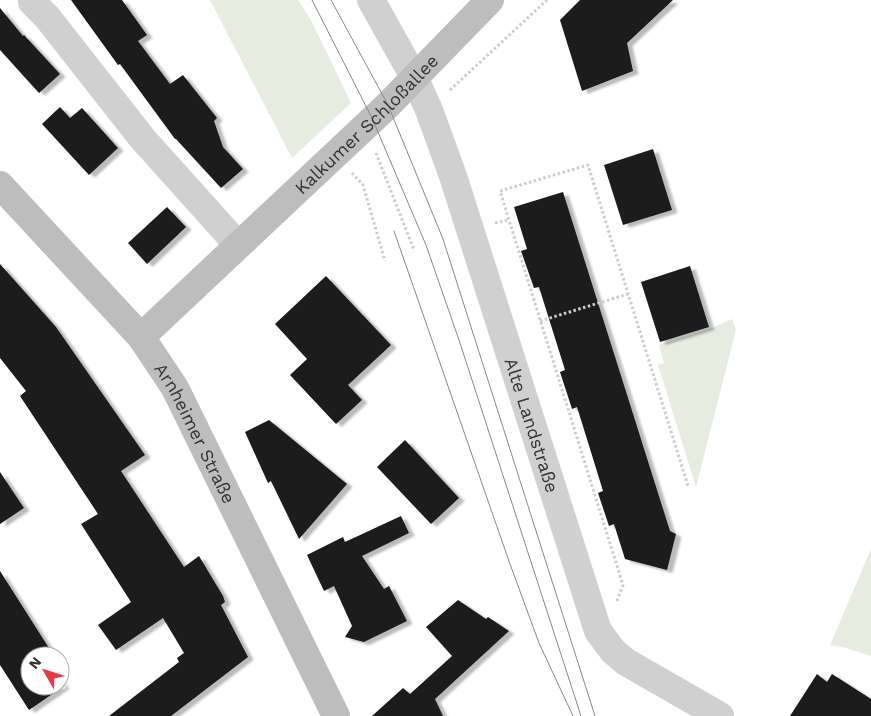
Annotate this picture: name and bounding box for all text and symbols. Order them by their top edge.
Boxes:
street label: Kalkumer Schloßallee [290,50,442,198]
street label: Alte Landstraße [501,355,564,495]
street label: Arnheimer Straße [151,359,240,507]
north arrow [20,646,70,696]
text: N [25,654,44,672]

